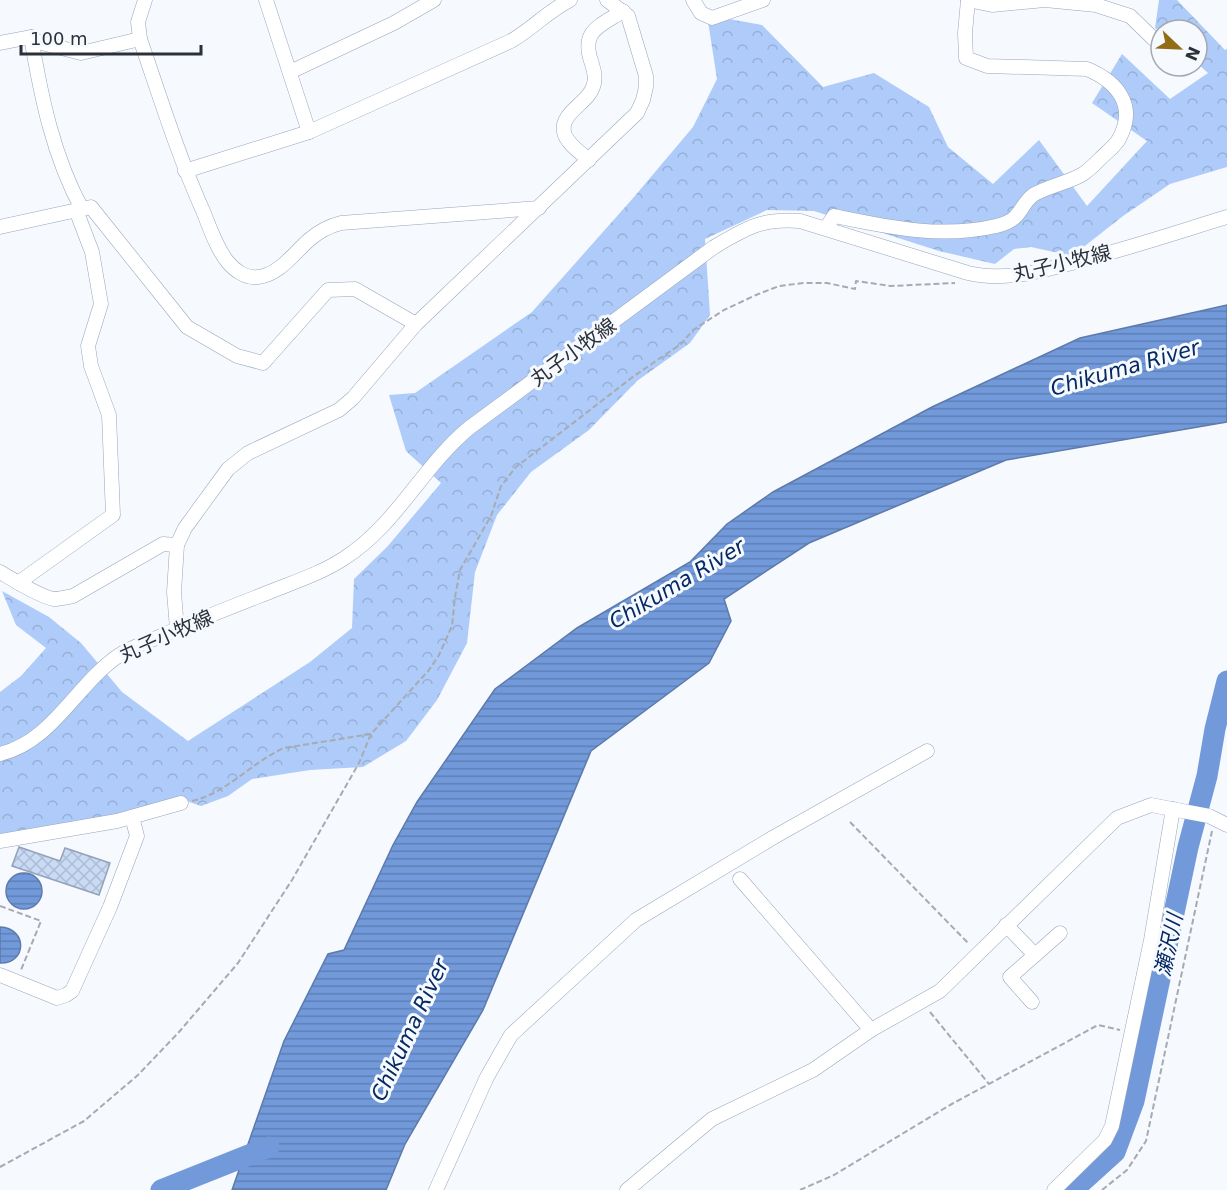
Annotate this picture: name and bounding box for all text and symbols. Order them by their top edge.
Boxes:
scale bar [21,18,201,56]
north arrow [1149,18,1209,78]
text: 100 m [30,28,88,49]
text: N [1181,44,1204,64]
street label: 丸子小牧線 [1011,240,1113,286]
street label: 丸子小牧線 [525,313,621,391]
water label: Chikuma River [1048,335,1203,401]
water label: Chikuma River [605,533,750,634]
street label: 丸子小牧線 [115,605,217,667]
water label: 瀬沢川 [1151,910,1188,978]
water label: Chikuma River [367,954,454,1105]

